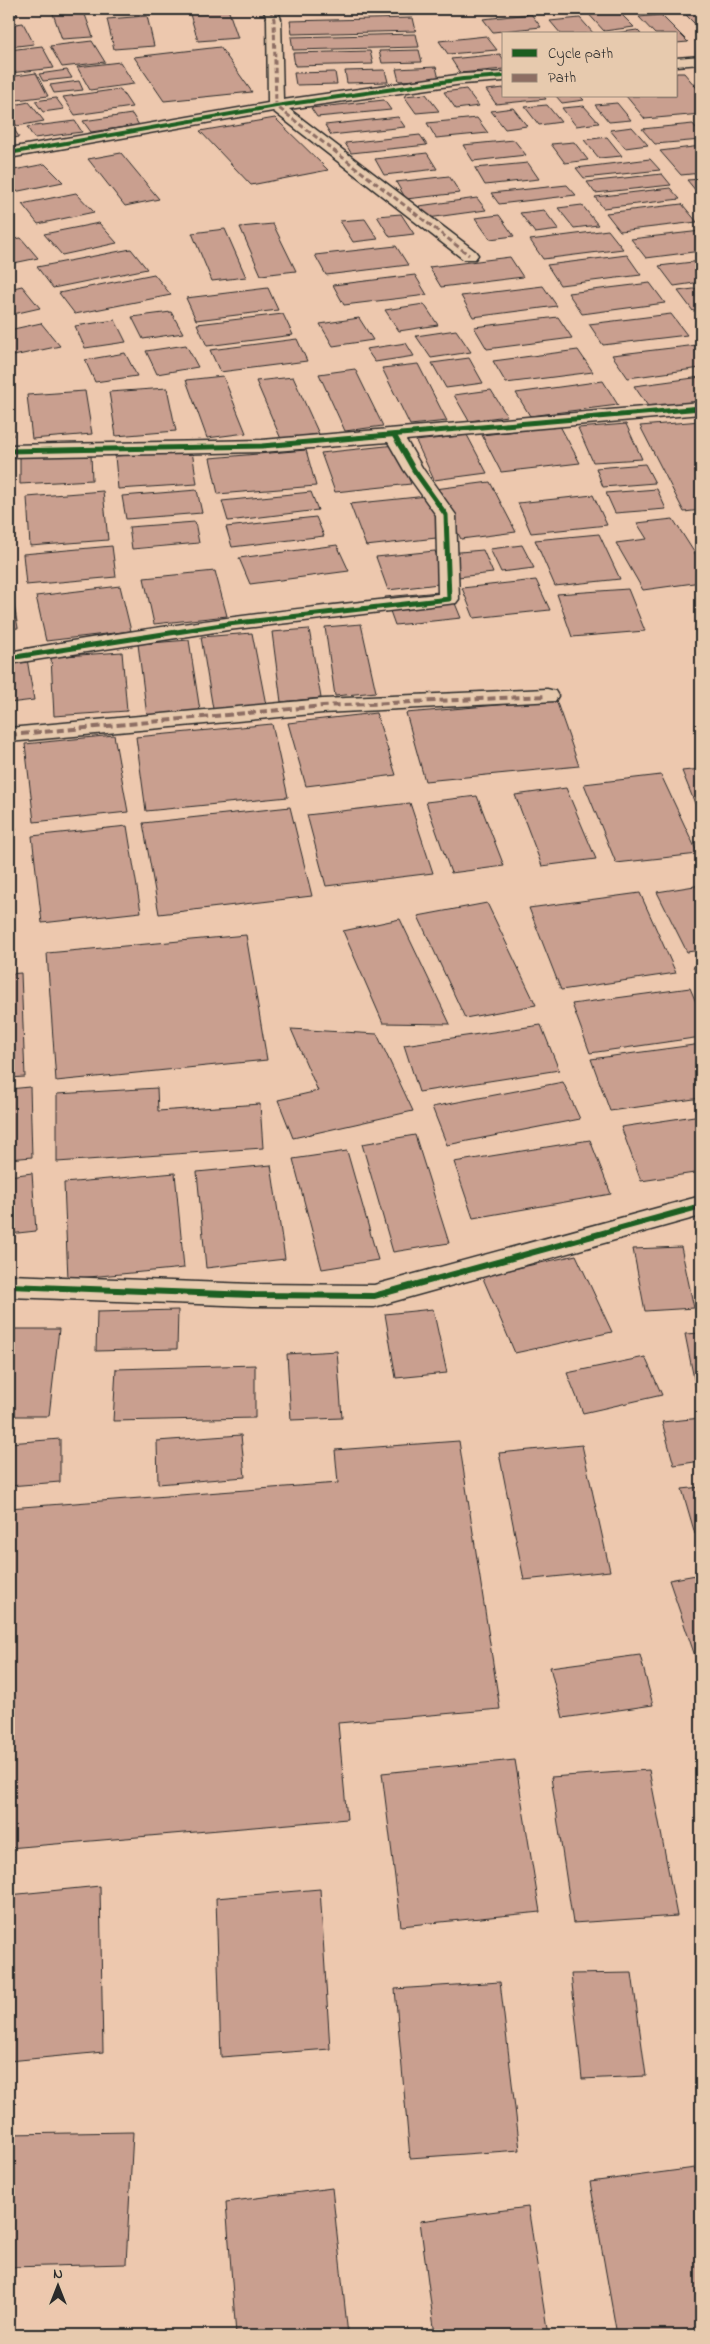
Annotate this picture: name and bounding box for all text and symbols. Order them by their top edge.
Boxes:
legend [502,32,678,98]
text: Cycle path [548,43,613,66]
text: Path [548,67,576,89]
north arrow [32,2262,82,2312]
text: N [53,2264,63,2285]

